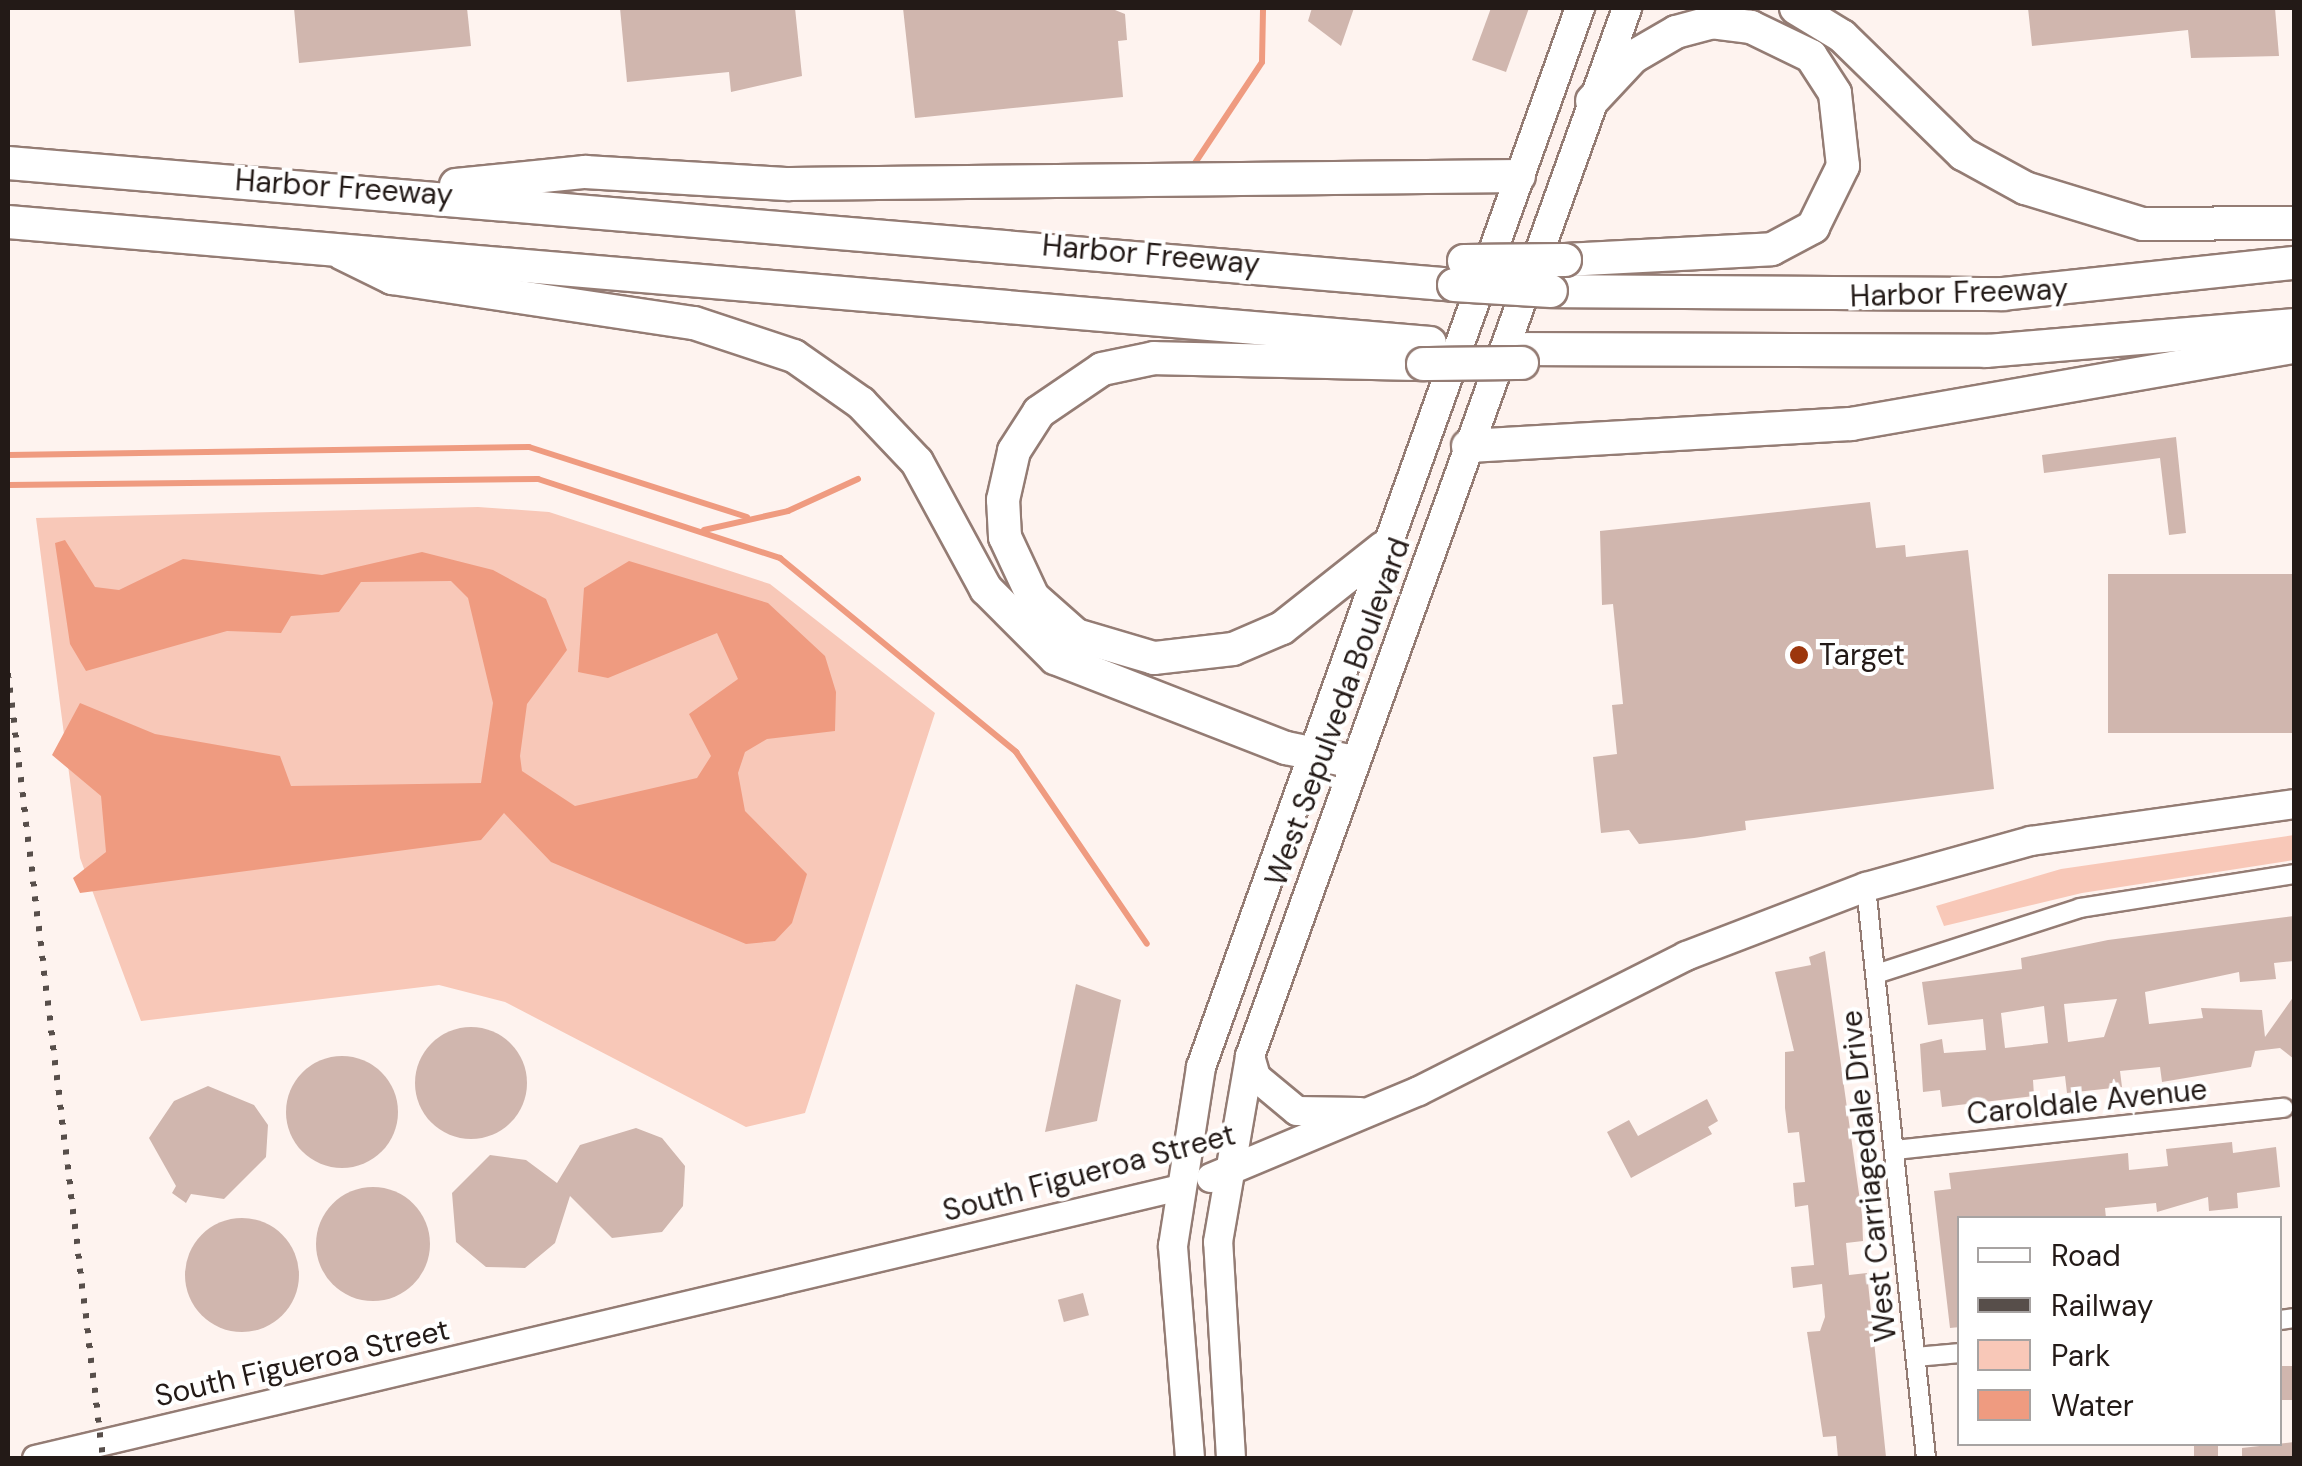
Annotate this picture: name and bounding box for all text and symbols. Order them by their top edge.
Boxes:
street label: Harbor Freeway [234,162,454,214]
street label: Harbor Freeway [1041,228,1261,282]
street label: Harbor Freeway [1849,271,2069,315]
street label: West Sepulveda Boulevard [1258,533,1418,891]
place label: Target [1819,637,1905,673]
marker: Target [1788,644,1810,666]
street label: West Carriagedale Drive [1834,1008,1904,1344]
street label: Caroldale Avenue [1965,1071,2209,1133]
street label: South Figueroa Street [939,1117,1239,1229]
legend [1957,1216,2282,1446]
text: Road [2051,1236,2121,1275]
text: Railway [2051,1286,2154,1325]
street label: South Figueroa Street [151,1312,453,1414]
text: Park [2051,1336,2110,1375]
text: Water [2051,1386,2134,1425]

